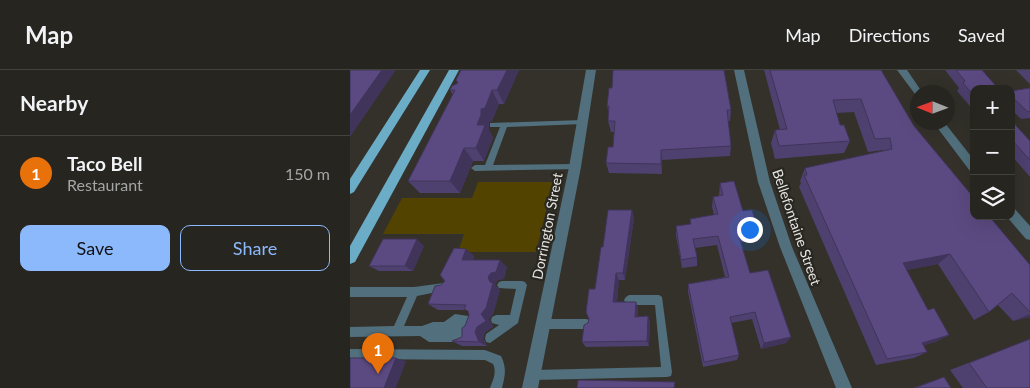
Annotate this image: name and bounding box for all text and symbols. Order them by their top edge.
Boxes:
text: Map [25,20,73,49]
text: Map [785,24,821,46]
text: Directions [849,24,930,46]
text: Saved [958,24,1005,46]
north arrow [910,85,955,130]
map controls [970,85,1015,220]
button: + [970,85,1015,130]
text: Nearby [20,90,88,115]
button: − [970,130,1015,175]
text: Taco Bell [67,152,142,175]
text: 1 [31,164,41,183]
text: 150 m [285,164,330,183]
street label: Bellefontaine Street [769,167,825,287]
street label: Dorrington Street [528,171,566,281]
text: Restaurant [67,175,143,194]
button: layers [970,175,1015,220]
your location [737,217,763,243]
button: Save [20,225,170,271]
button: Share [180,225,330,271]
pin: 1 [362,333,394,374]

